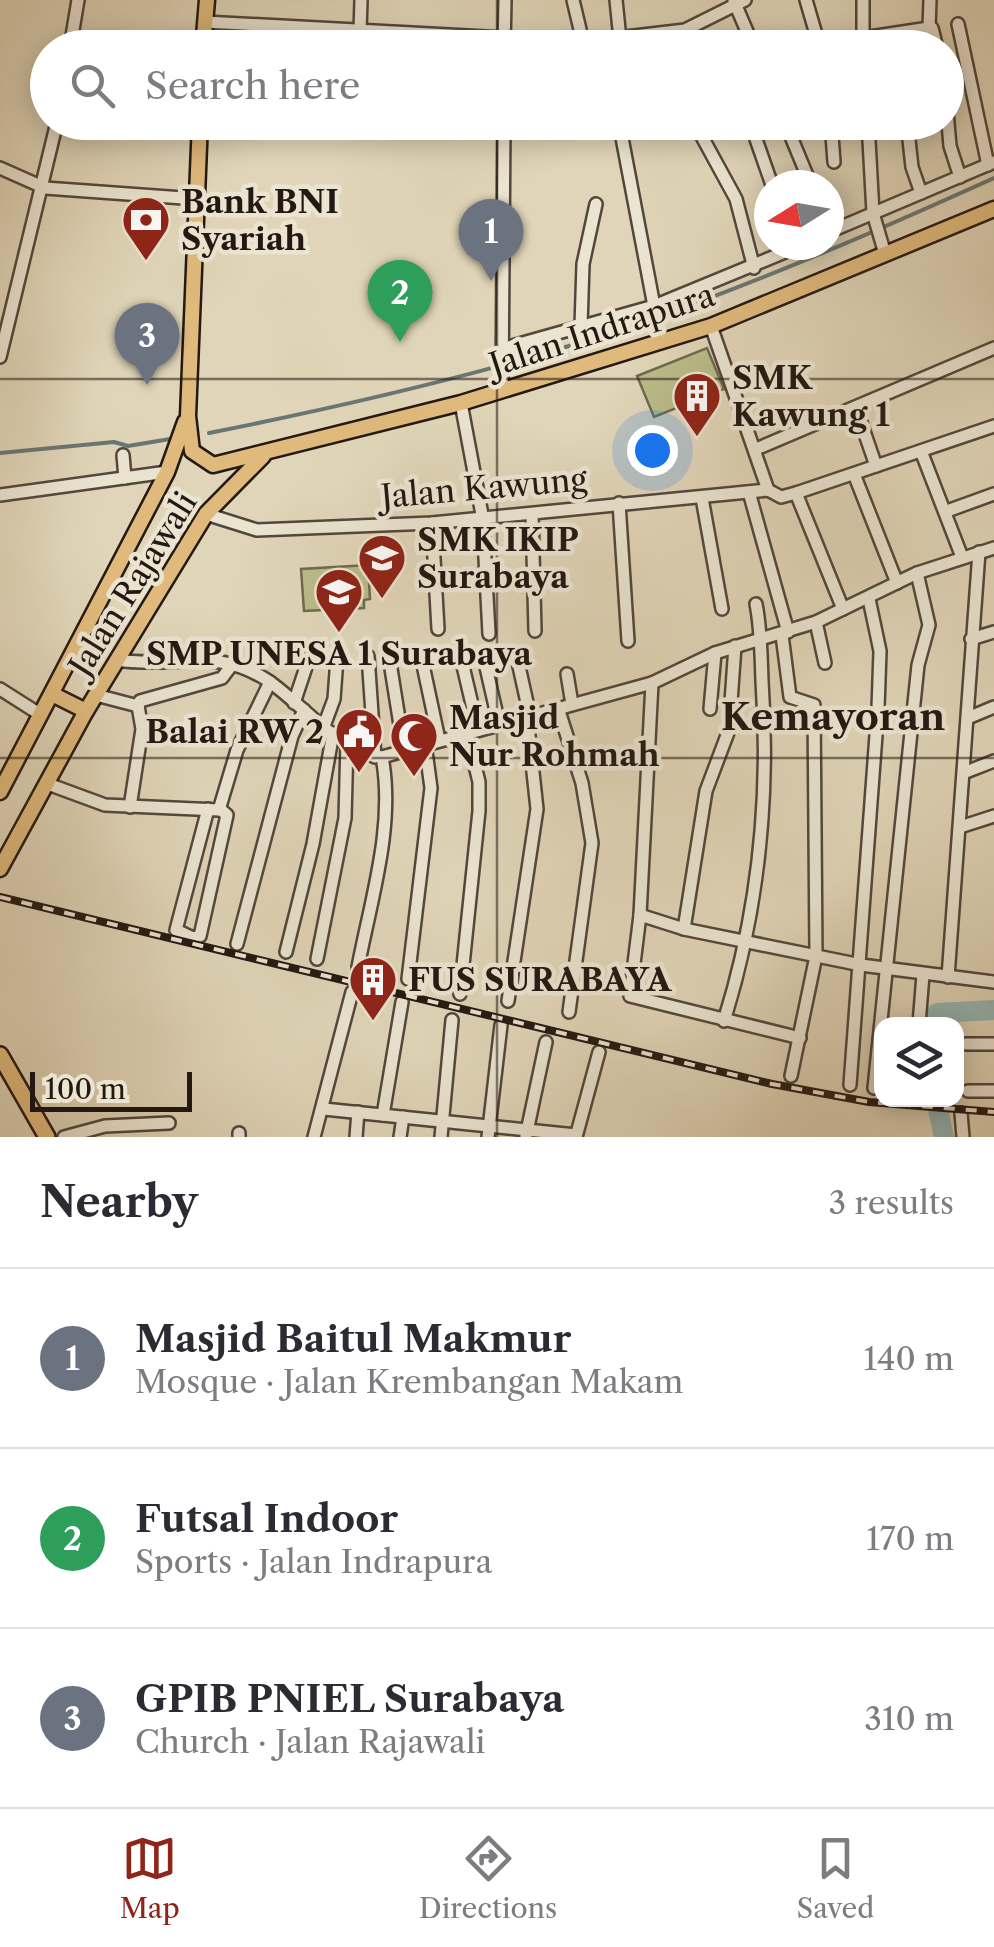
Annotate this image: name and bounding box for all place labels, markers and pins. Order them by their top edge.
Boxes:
place label: Bank BNI Syariah [181,182,339,258]
bank icon: Bank BNI Syariah [120,194,172,262]
pin: 1 [458,198,524,281]
pin: 2 [368,260,432,342]
pin: 3 [114,302,180,385]
place label: SMK Kawung 1 [732,358,890,434]
building icon: SMK Kawung 1 [671,370,723,438]
place label: SMK IKIP Surabaya [417,520,579,596]
school or university icon: SMK IKIP Surabaya [356,532,408,600]
school or university icon: SMP UNESA 1 Surabaya [313,566,365,634]
place label: SMP UNESA 1 Surabaya [146,634,533,673]
place label: Masjid Nur Rohmah [449,698,660,774]
public building icon: Balai RW 2 [333,706,385,774]
mosque icon: Masjid Nur Rohmah [388,710,440,778]
place label: Balai RW 2 [145,712,324,751]
building icon: FUS SURABAYA [347,954,399,1022]
place label: FUS SURABAYA [408,960,673,999]

